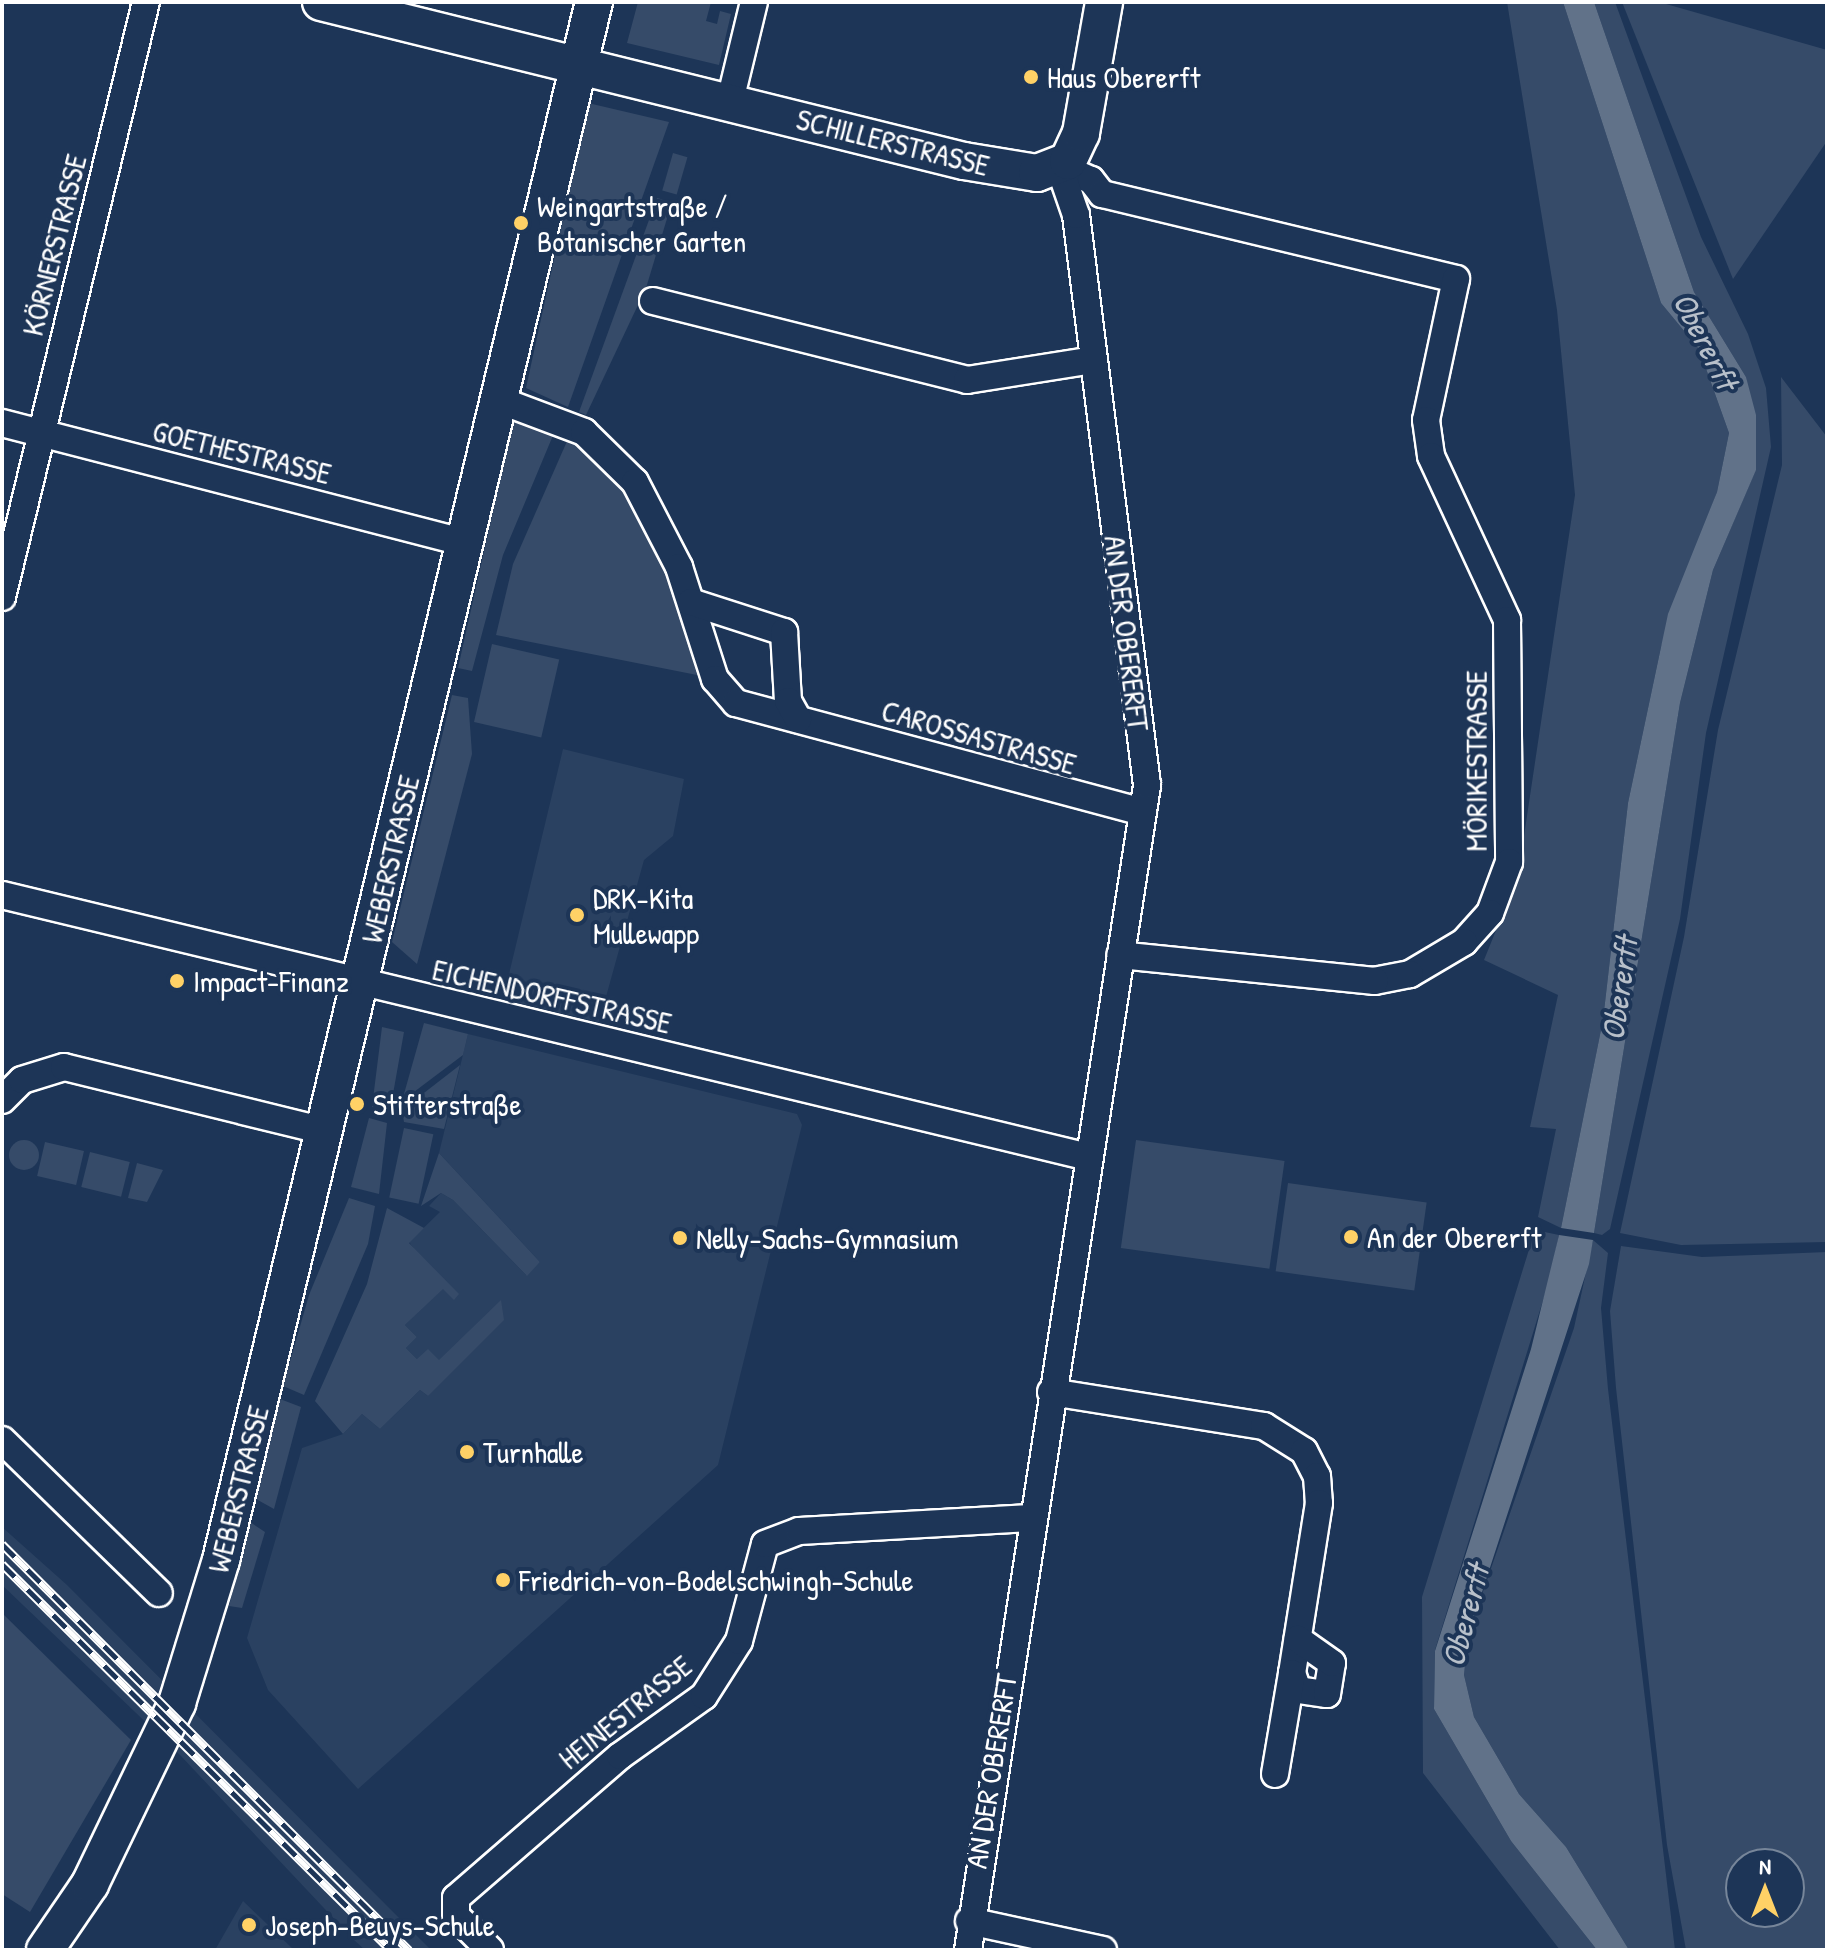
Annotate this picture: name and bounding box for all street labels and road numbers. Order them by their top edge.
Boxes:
street label: SCHILLERSTRASSE [793,101,993,183]
street label: KÖRNERSTRASSE [14,151,94,339]
street label: GOETHESTRASSE [149,412,335,492]
street label: AN DER OBERERFT [1097,533,1157,733]
street label: MÖRIKESTRASSE [1458,670,1494,852]
street label: CAROSSASTRASSE [878,692,1080,782]
street label: WEBERSTRASSE [353,772,427,946]
street label: EICHENDORFFSTRASSE [429,951,675,1041]
street label: WEBERSTRASSE [200,1402,276,1576]
street label: HEINESTRASSE [551,1648,699,1776]
street label: AN DER OBERERFT [958,1671,1024,1871]

